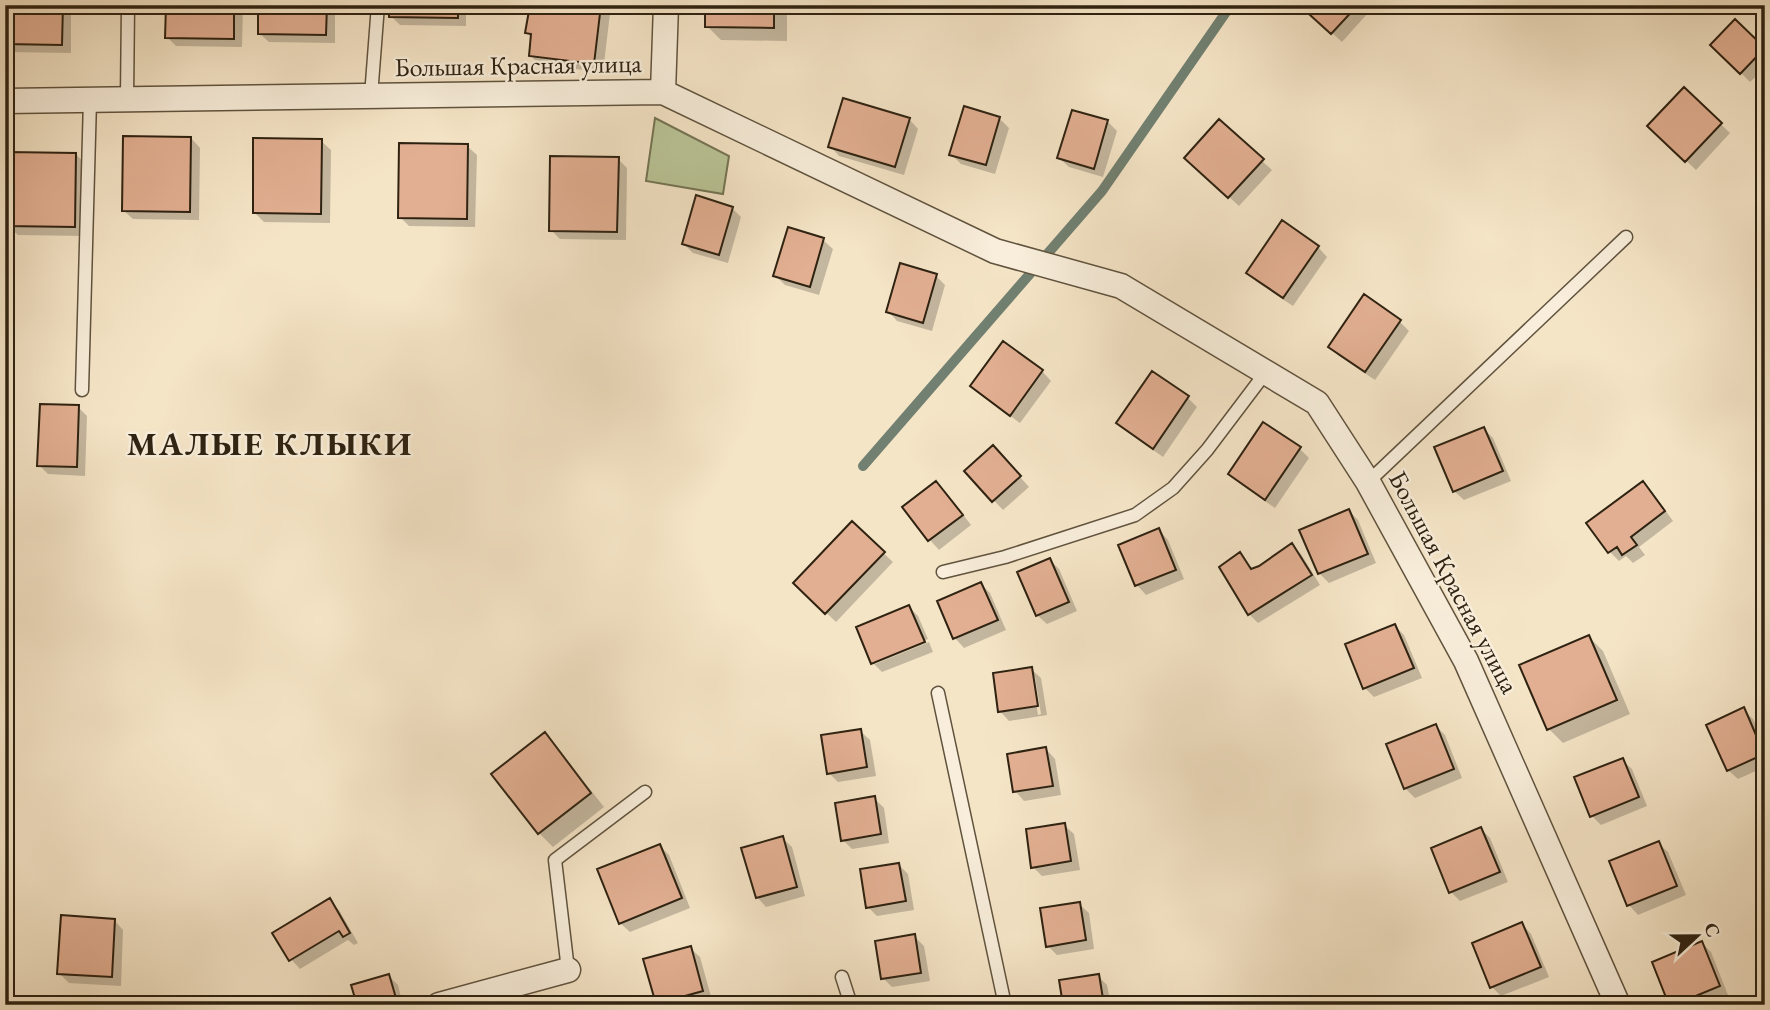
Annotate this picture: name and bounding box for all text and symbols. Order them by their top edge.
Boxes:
street label: Большая Красная улица [394,46,643,84]
district label: МАЛЫЕ КЛЫКИ [127,422,413,465]
street label: Большая Красная улица [1381,465,1527,700]
north arrow [1662,902,1732,972]
text: С [1698,919,1726,941]

